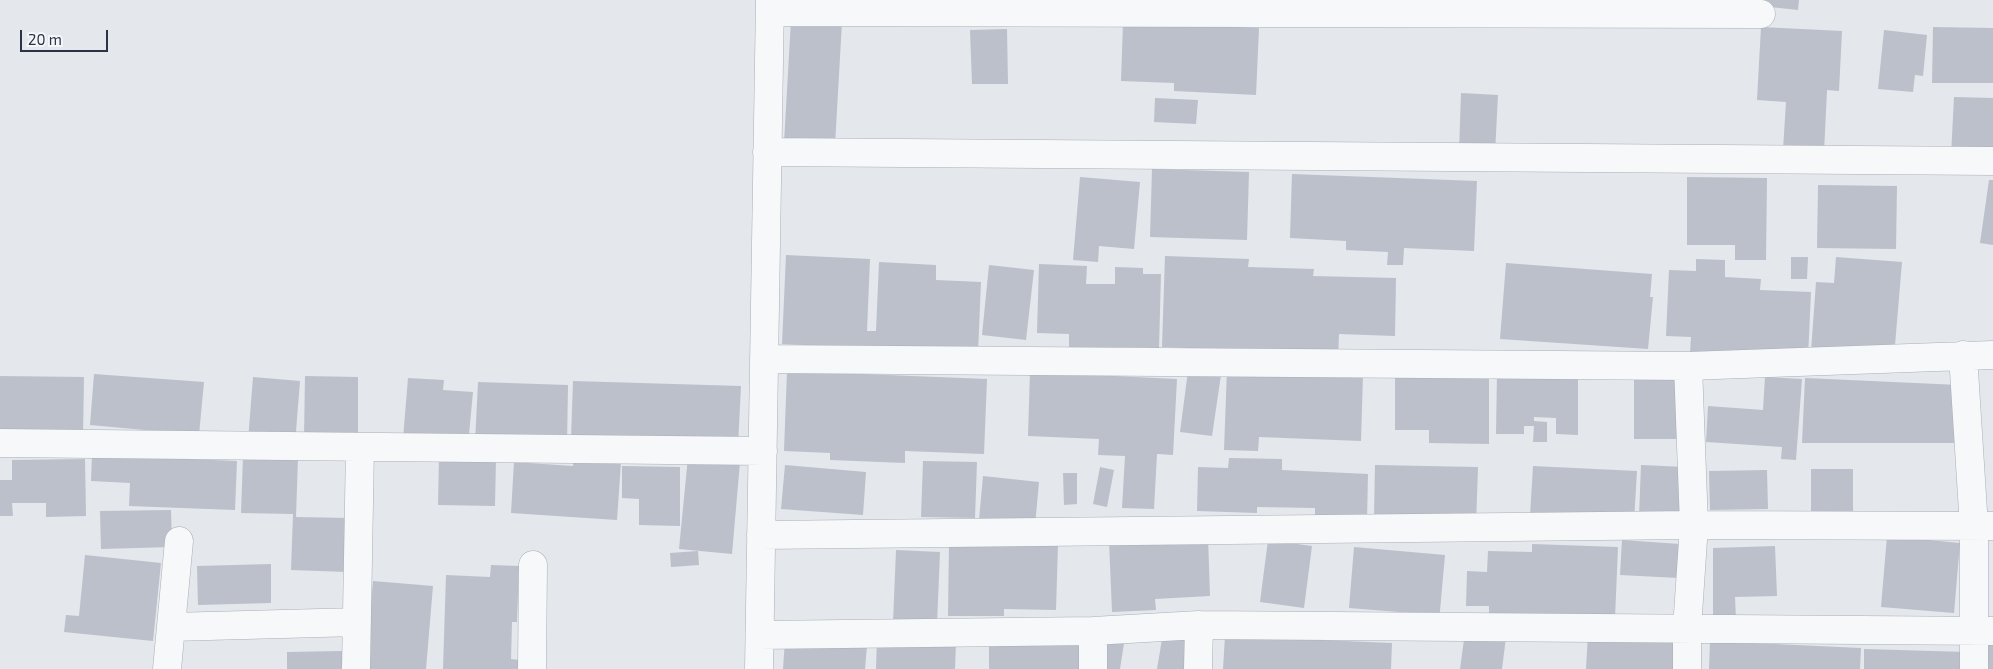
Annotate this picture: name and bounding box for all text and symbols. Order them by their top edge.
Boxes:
scale bar [22,20,110,52]
text: 20 m [28,30,62,48]

